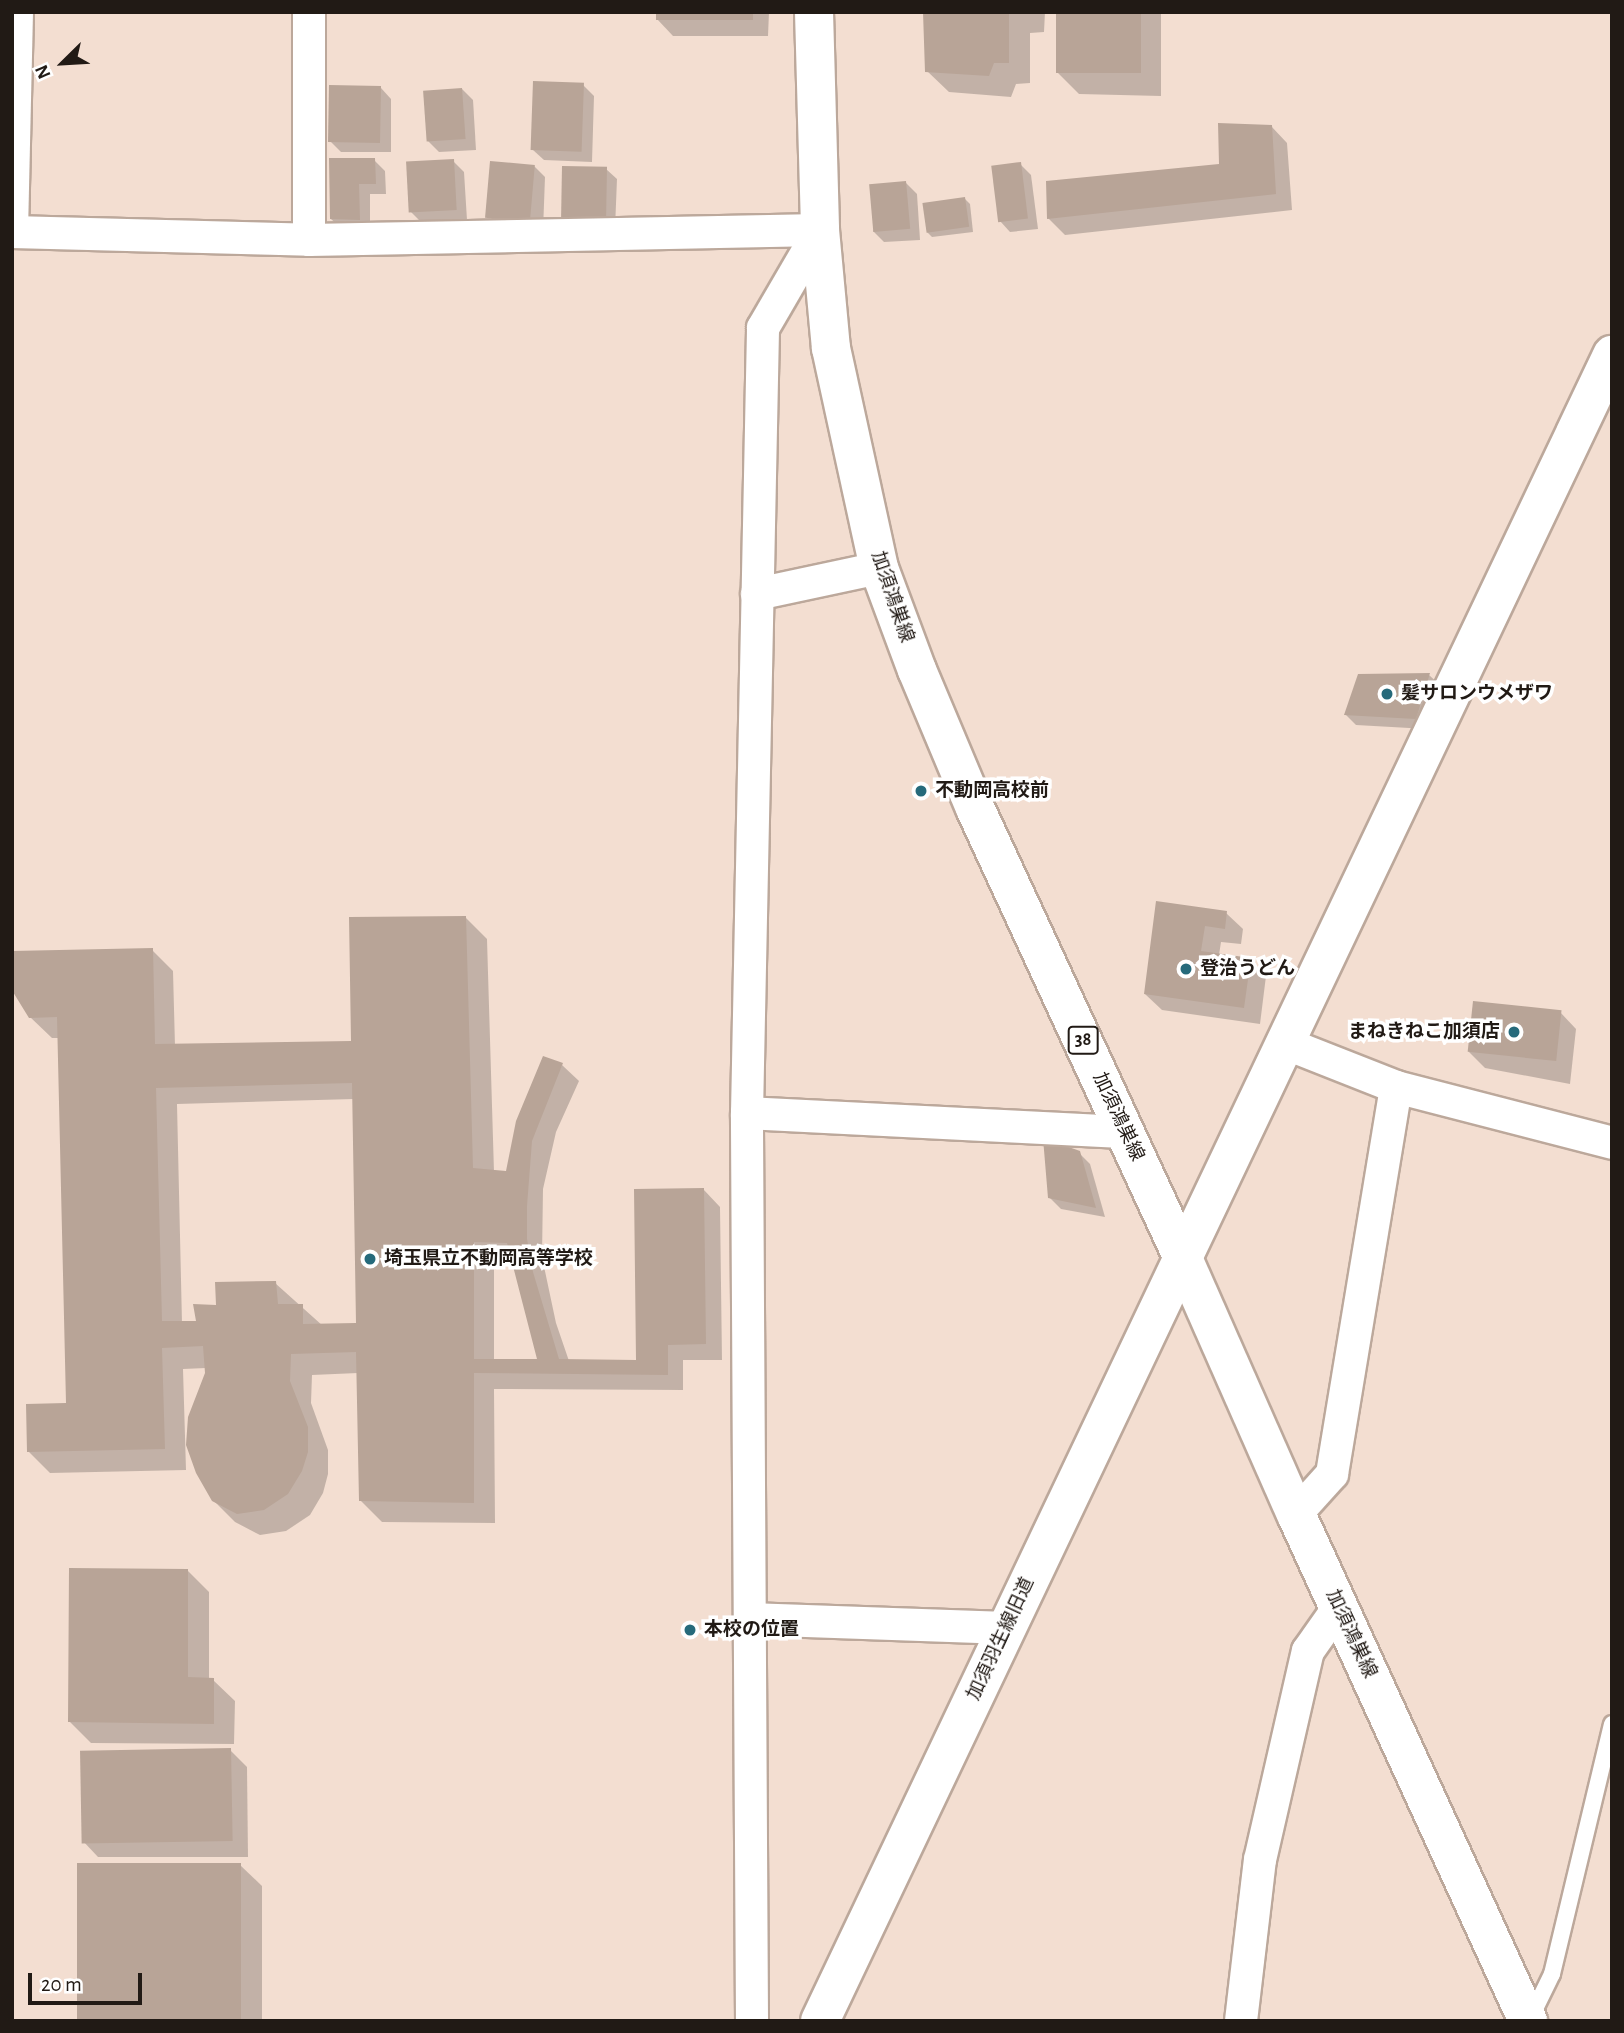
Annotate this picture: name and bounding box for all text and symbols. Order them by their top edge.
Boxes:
north arrow [28,28,98,98]
text: N [32,62,55,82]
street label: 加須鴻巣線 [866,548,918,646]
place label: 髪サロンウメザワ [1401,683,1553,705]
marker: 髪サロンウメザワ [1379,686,1395,702]
place label: 不動岡高校前 [935,780,1049,802]
marker: 不動岡高校前 [913,783,929,799]
place label: 登治うどん [1200,958,1295,980]
marker: 登治うどん [1178,961,1194,977]
place label: まねきねこ加須店 [1348,1021,1500,1043]
marker: まねきねこ加須店 [1506,1024,1522,1040]
road number: 38 [1067,1026,1099,1055]
street label: 加須鴻巣線 [1088,1069,1148,1165]
place label: 埼玉県立不動岡高等学校 [384,1248,593,1270]
marker: 埼玉県立不動岡高等学校 [362,1251,378,1267]
street label: 加須羽生線旧道 [963,1574,1039,1704]
street label: 加須鴻巣線 [1321,1586,1381,1682]
place label: 本校の位置 [704,1619,799,1641]
marker: 本校の位置 [682,1622,698,1638]
scale bar [32,1960,145,2004]
text: 20 m [41,1974,82,1995]

